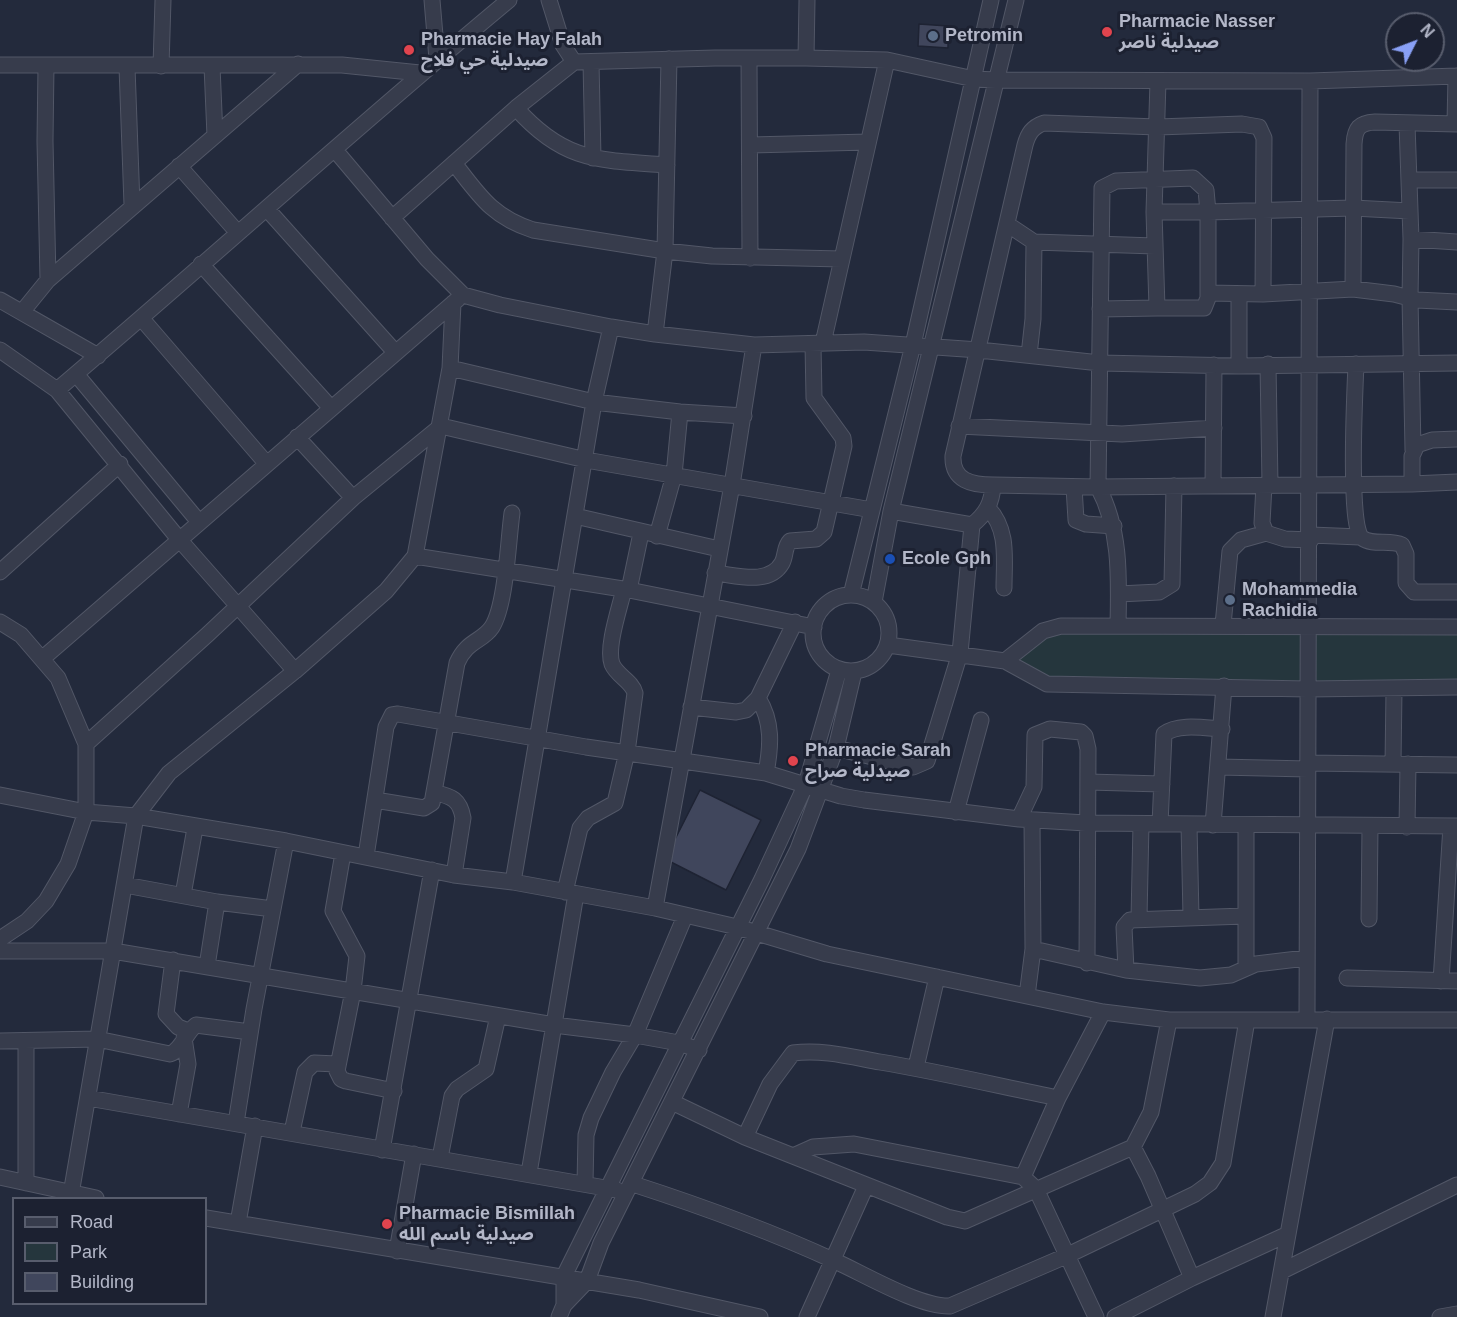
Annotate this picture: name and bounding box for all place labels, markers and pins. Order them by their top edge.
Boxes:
place label: Pharmacie Nasser صيدلية ناصر [1119,11,1275,54]
place label: Petromin [945,25,1023,47]
marker: Pharmacie Nasser صيدلية ناصر [1100,25,1114,39]
place label: Pharmacie Hay Falah صيدلية حي فلاح [421,29,602,72]
marker: Petromin [926,29,940,43]
marker: Pharmacie Hay Falah صيدلية حي فلاح [402,43,416,57]
place label: Ecole Gph [902,548,991,570]
marker: Ecole Gph [883,552,897,566]
place label: Mohammedia Rachidia [1242,579,1357,622]
marker: Mohammedia Rachidia [1223,593,1237,607]
place label: Pharmacie Sarah صيدلية صراح [805,740,951,783]
marker: Pharmacie Sarah صيدلية صراح [786,754,800,768]
place label: Pharmacie Bismillah صيدلية باسم الله [399,1203,575,1246]
marker: Pharmacie Bismillah صيدلية باسم الله [380,1217,394,1231]

